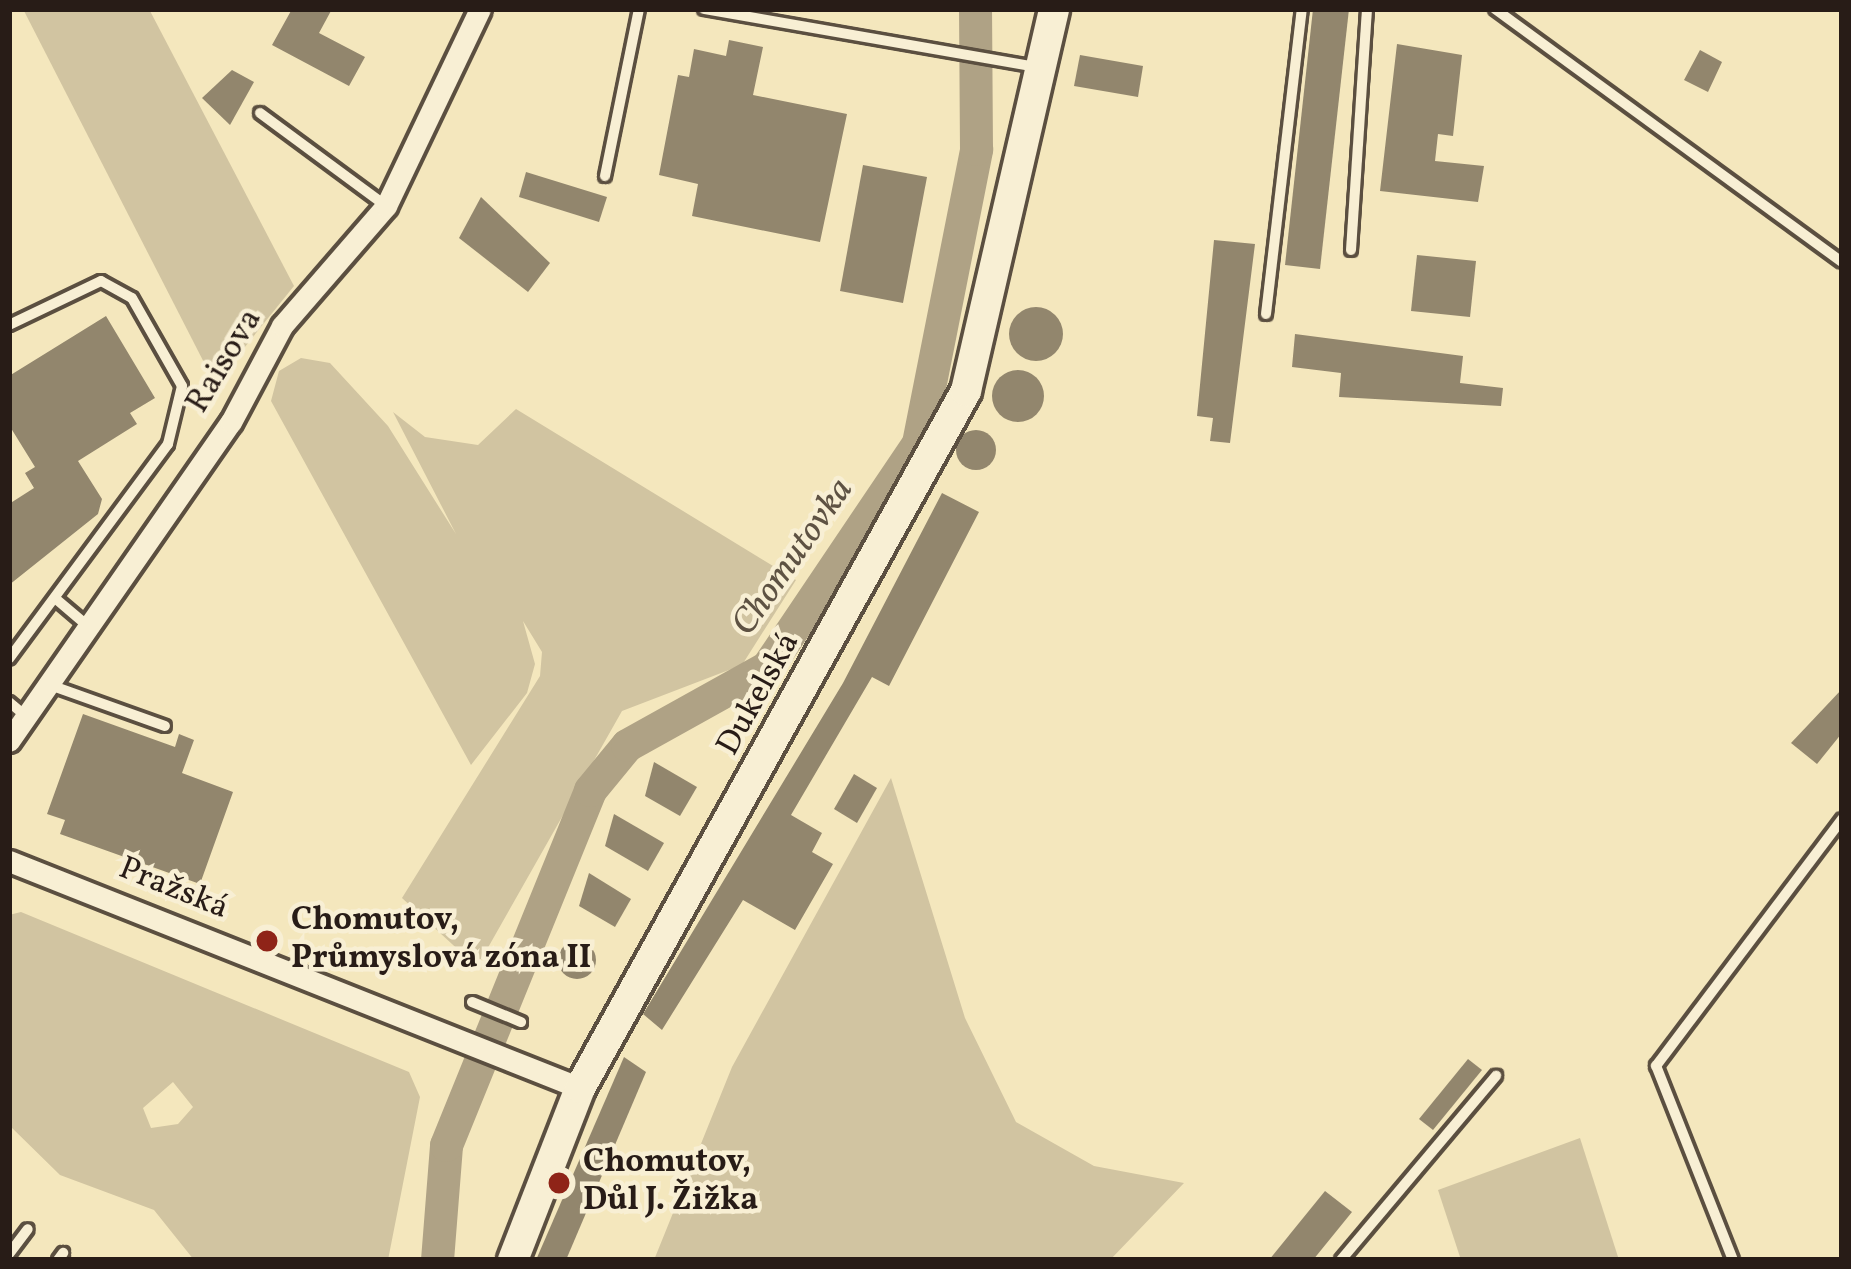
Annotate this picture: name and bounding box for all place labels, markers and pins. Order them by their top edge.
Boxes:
place label: Chomutov, Průmyslová zóna II [291,902,591,980]
marker: Chomutov, Průmyslová zóna II [254,928,280,954]
place label: Chomutov, Důl J. Žižka [583,1144,758,1222]
marker: Chomutov, Důl J. Žižka [546,1170,572,1196]

